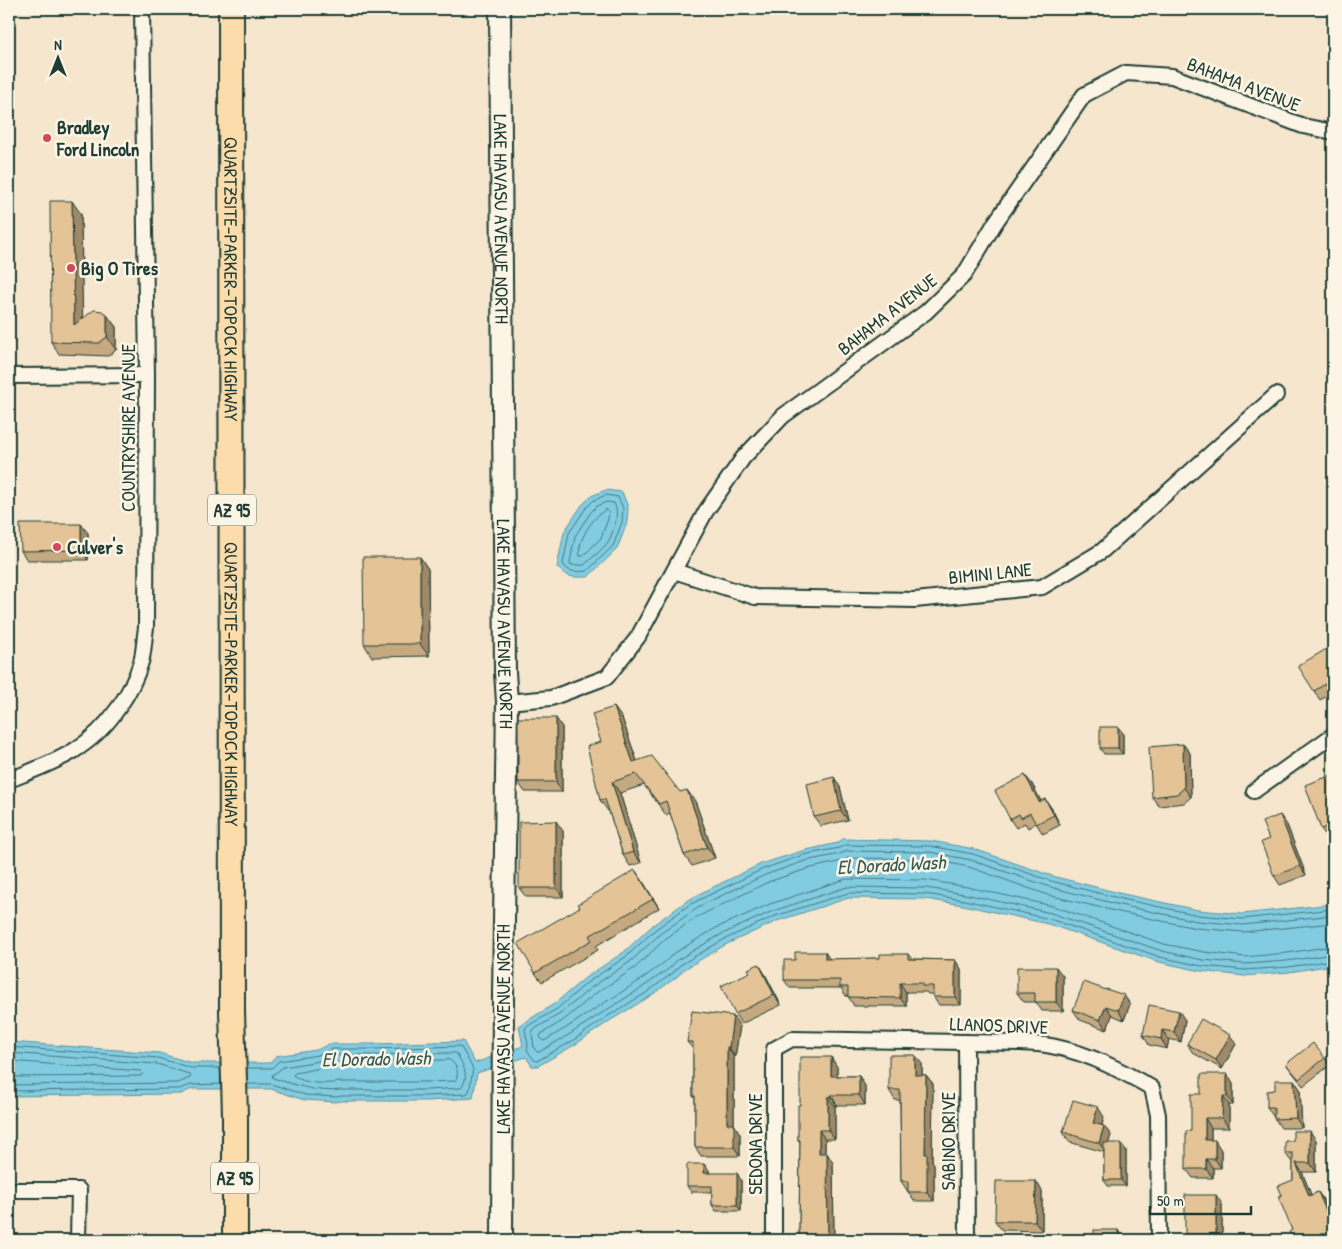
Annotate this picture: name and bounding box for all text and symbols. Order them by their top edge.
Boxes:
north arrow [32,32,82,82]
text: N [54,35,62,54]
street label: BAHAMA AVENUE [1184,50,1305,118]
place label: Bradley Ford Lincoln [56,114,140,162]
street label: LAKE HAVASU AVENUE NORTH [488,114,515,324]
marker: Bradley Ford Lincoln [41,132,53,144]
street label: QUARTZSITE–PARKER–TOPOCK HIGHWAY [218,137,244,422]
place label: Big O Tires [81,255,159,282]
marker: Big O Tires [65,262,77,274]
street label: BAHAMA AVENUE [832,267,942,361]
street label: COUNTRYSHIRE AVENUE [115,343,141,512]
road number: AZ 95 [208,494,256,526]
street label: LAKE HAVASU AVENUE NORTH [491,519,520,729]
place label: Culver's [67,534,124,560]
marker: Culver's [51,541,63,553]
street label: QUARTZSITE–PARKER–TOPOCK HIGHWAY [219,542,245,827]
street label: BIMINI LANE [947,556,1034,590]
water label: El Dorado Wash [836,848,948,880]
street label: LAKE HAVASU AVENUE NORTH [490,924,516,1134]
street label: LLANOS DRIVE [949,1010,1049,1040]
water label: El Dorado Wash [321,1044,432,1072]
street label: SABINO DRIVE [935,1091,961,1190]
street label: SEDONA DRIVE [742,1093,768,1195]
road number: AZ 95 [211,1162,259,1194]
scale bar [1150,1184,1251,1216]
text: 50 m [1157,1190,1184,1211]

